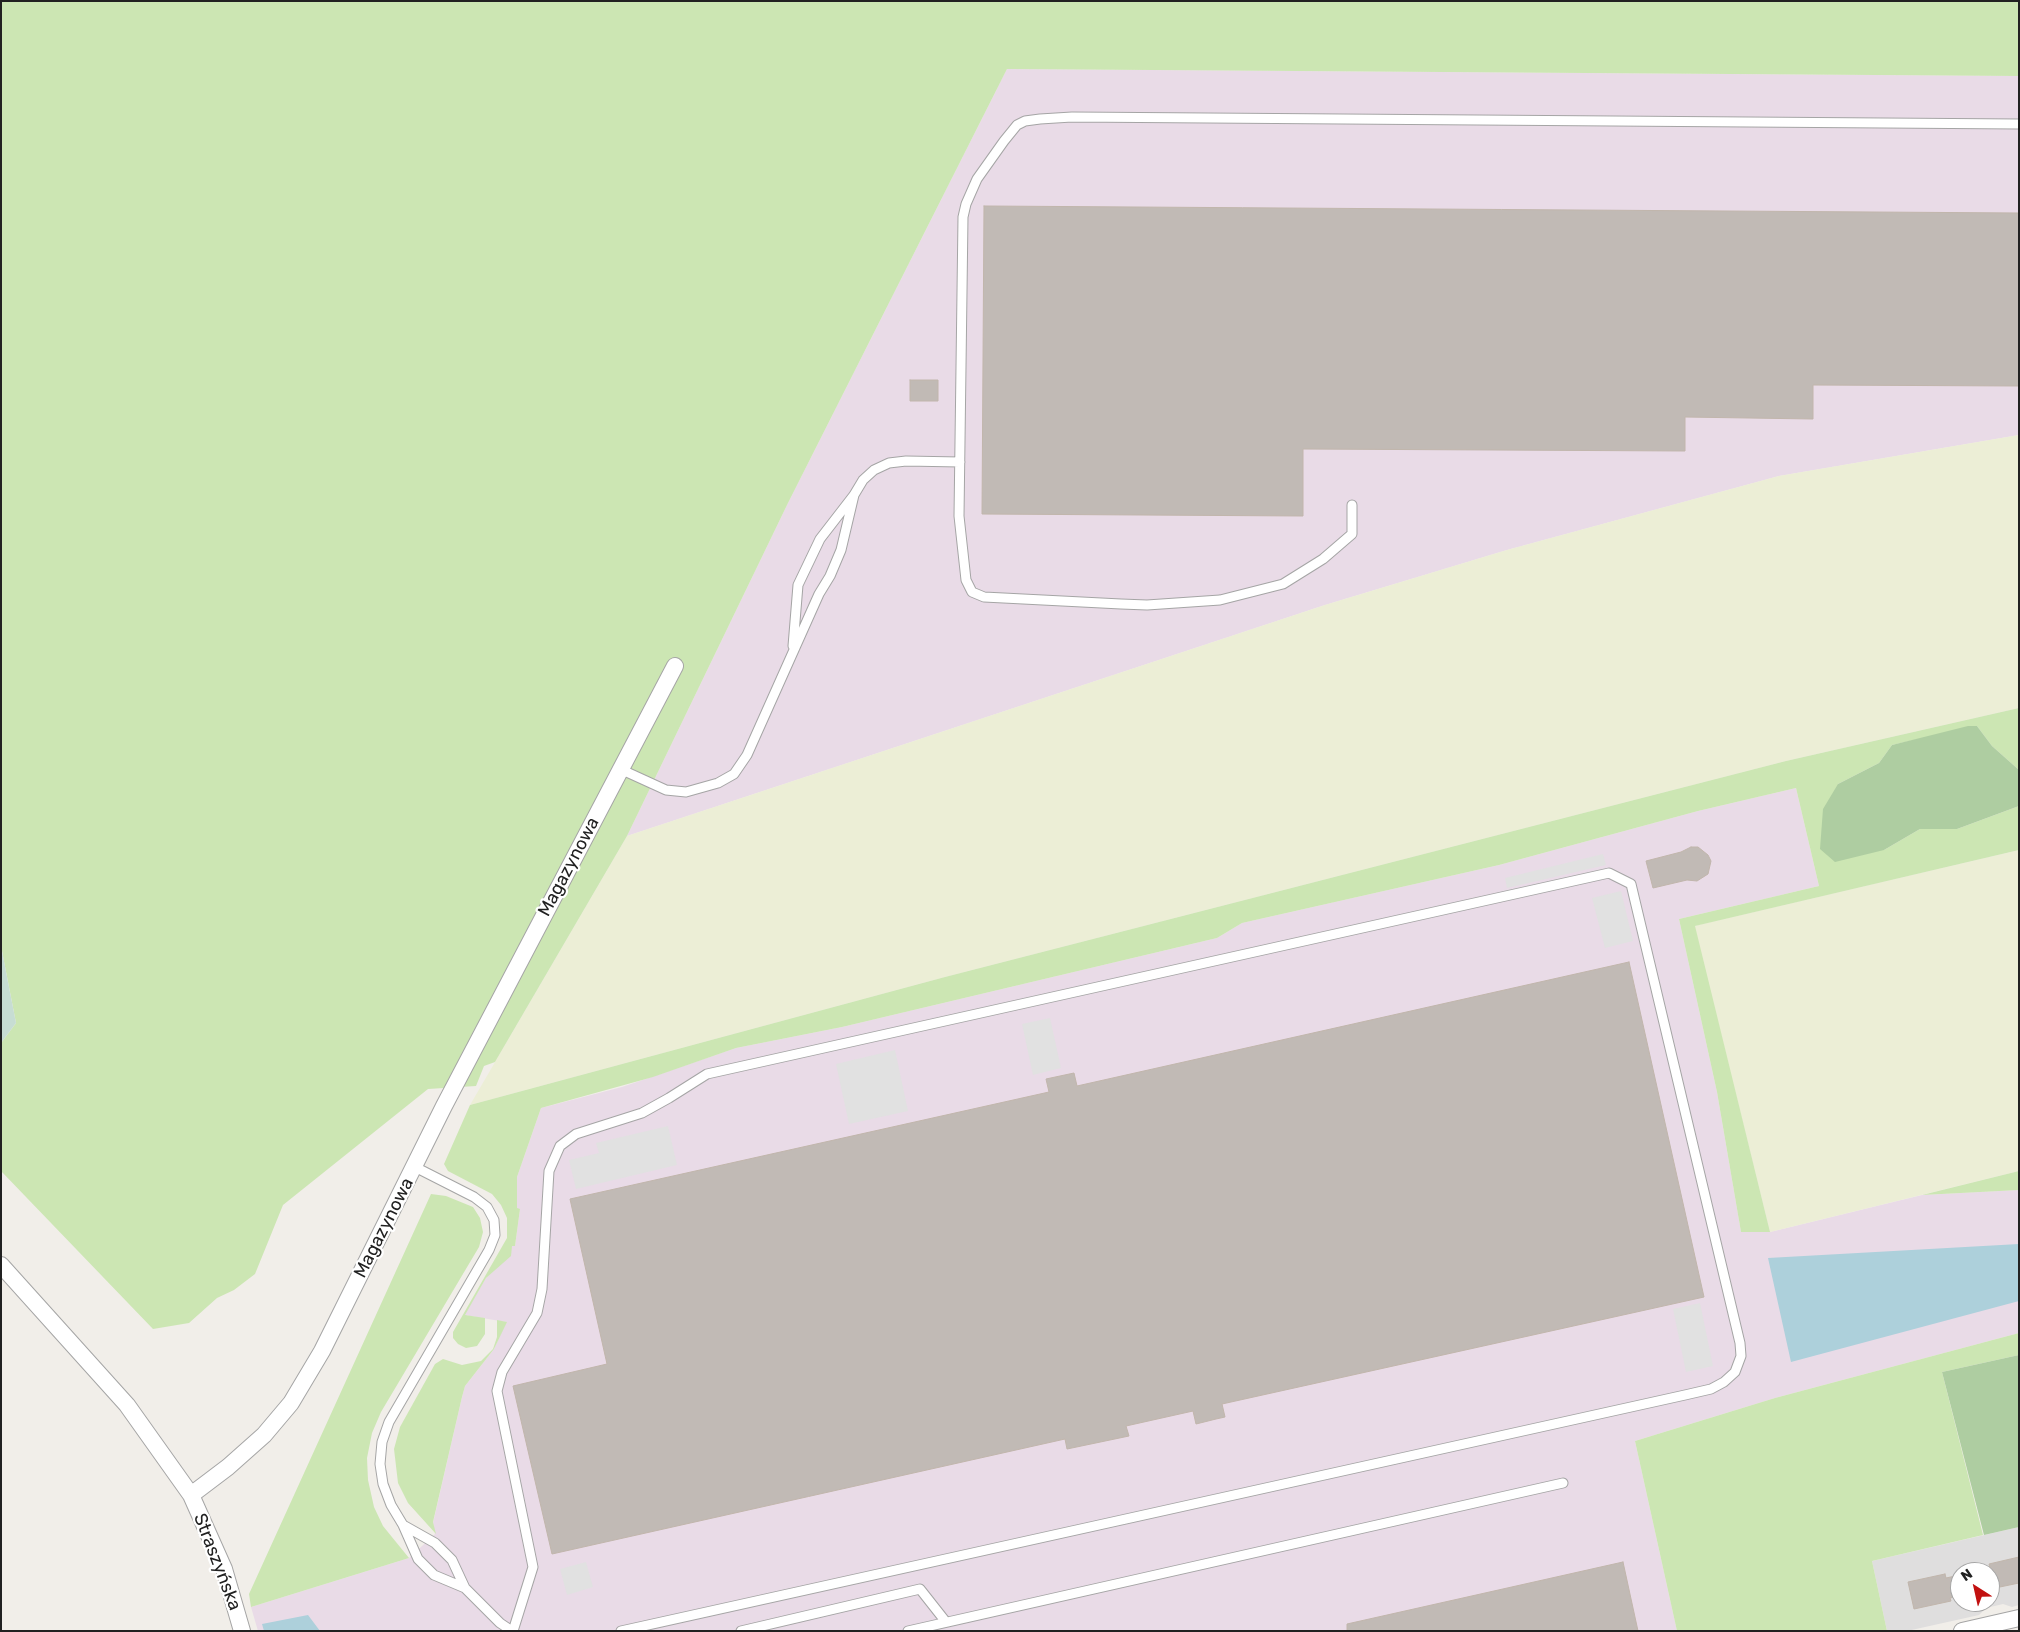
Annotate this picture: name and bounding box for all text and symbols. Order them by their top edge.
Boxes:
street label: Magazynowa [534,814,604,920]
street label: Magazynowa [350,1175,418,1281]
street label: Straszyńska [189,1510,245,1614]
north arrow [1950,1562,2000,1612]
text: N [1958,1565,1976,1585]

